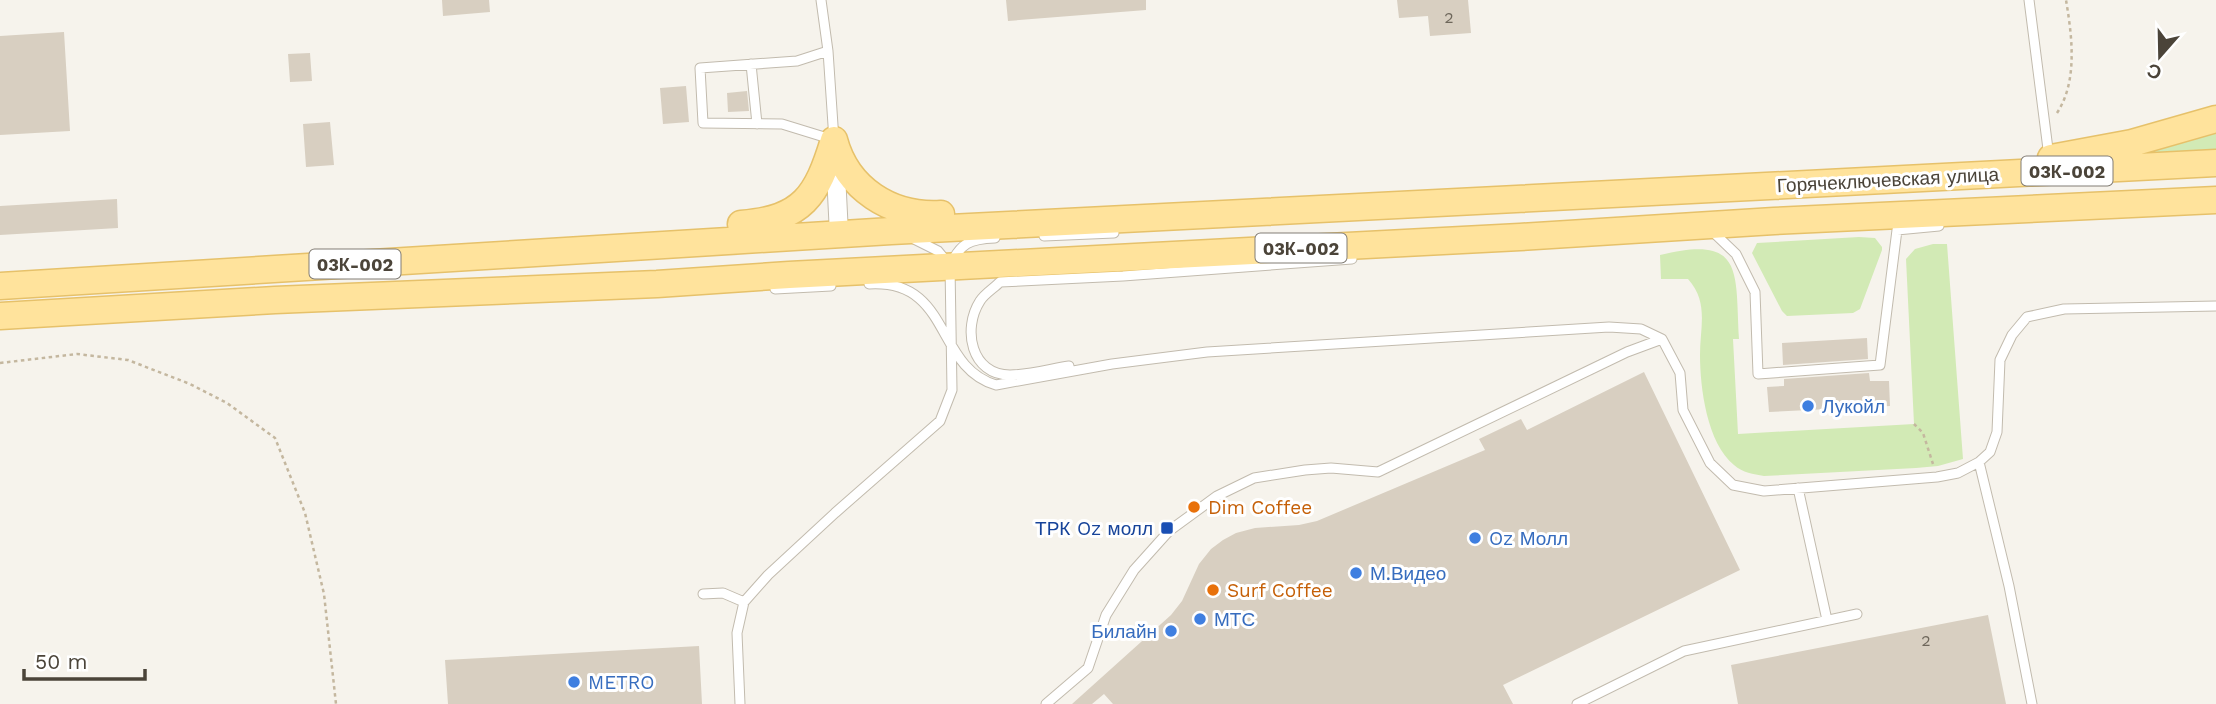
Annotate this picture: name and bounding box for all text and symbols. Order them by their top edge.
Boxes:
house number: 2 [1444,8,1454,27]
north arrow [2125,21,2195,91]
text: С [2144,58,2165,85]
road number: 03К-002 [2022,156,2112,186]
street label: Горячеключевская улица [1776,163,2000,197]
road number: 03К-002 [1256,234,1346,262]
road number: 03К-002 [310,250,400,278]
place label: Лукойл [1822,395,1885,418]
marker: Лукойл [1800,398,1816,414]
place label: Dim Coffee [1208,496,1312,519]
marker: Dim Coffee [1186,499,1202,515]
place label: ТРК Oz молл [1035,517,1153,540]
marker: ТРК Oz молл [1159,520,1175,536]
place label: Oz Молл [1489,527,1568,550]
marker: Oz Молл [1467,530,1483,546]
place label: М.Видео [1370,562,1446,585]
marker: М.Видео [1348,565,1364,581]
place label: Surf Coffee [1227,579,1333,602]
marker: Surf Coffee [1205,582,1221,598]
place label: МТС [1214,608,1255,631]
marker: МТС [1192,611,1208,627]
place label: Билайн [1091,620,1157,643]
marker: Билайн [1163,623,1179,639]
house number: 2 [1921,631,1931,650]
scale bar [24,638,145,682]
text: 50 m [35,649,87,674]
place label: METRO [588,671,655,694]
marker: METRO [566,674,582,690]

